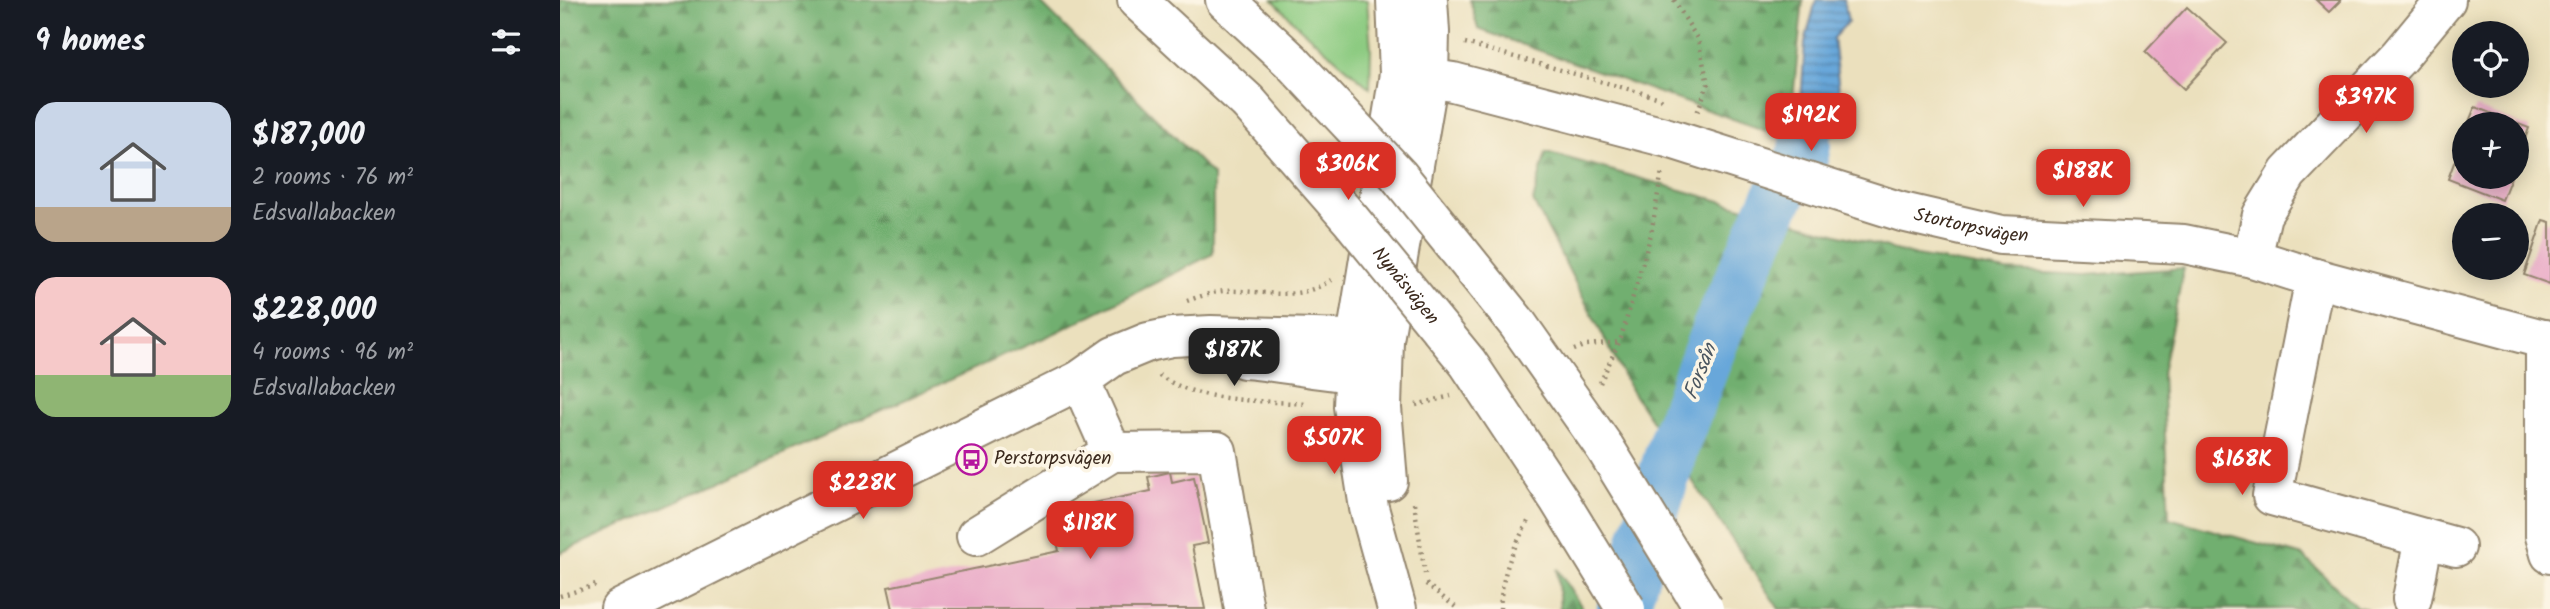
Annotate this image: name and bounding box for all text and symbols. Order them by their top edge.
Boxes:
text: 9 homes [35,18,146,66]
map controls [2452,21,2529,280]
button: locate [2452,21,2529,98]
icon: filters [487,23,525,61]
pin: $397K [2317,76,2415,135]
text: $397K [2335,80,2397,116]
pin: $192K [1762,94,1860,153]
text: $192K [1781,98,1841,134]
text: $187,000 [252,112,365,160]
button: + [2452,112,2529,189]
icon: home [91,130,175,214]
pin: $306K [1299,142,1397,202]
text: $306K [1316,147,1380,183]
pin: $188K [2034,150,2132,209]
text: $188K [2052,154,2114,190]
text: 2 rooms · 76 m² [252,160,413,196]
text: Edsvallabacken [252,196,396,232]
street label: Stortorpsvägen [1911,200,2029,251]
button: − [2452,203,2529,280]
street label: Nynäsvägen [1364,240,1446,332]
text: $228,000 [252,287,376,335]
icon: home [91,305,175,389]
pin: $187K [1185,328,1283,388]
text: $187K [1205,333,1263,369]
text: 4 rooms · 96 m² [252,335,413,371]
water label: Forsån [1675,338,1727,405]
text: Edsvallabacken [252,371,396,407]
pin: $507K [1285,416,1383,476]
text: $507K [1303,421,1365,457]
pin: $168K [2193,438,2291,497]
bus stop icon: Perstorpsvägen [954,442,988,476]
text: $168K [2212,442,2272,478]
place label: Perstorpsvägen [994,444,1111,474]
pin: $228K [814,462,912,521]
text: $228K [829,466,897,502]
pin: $118K [1041,502,1139,561]
text: $118K [1063,506,1117,542]

